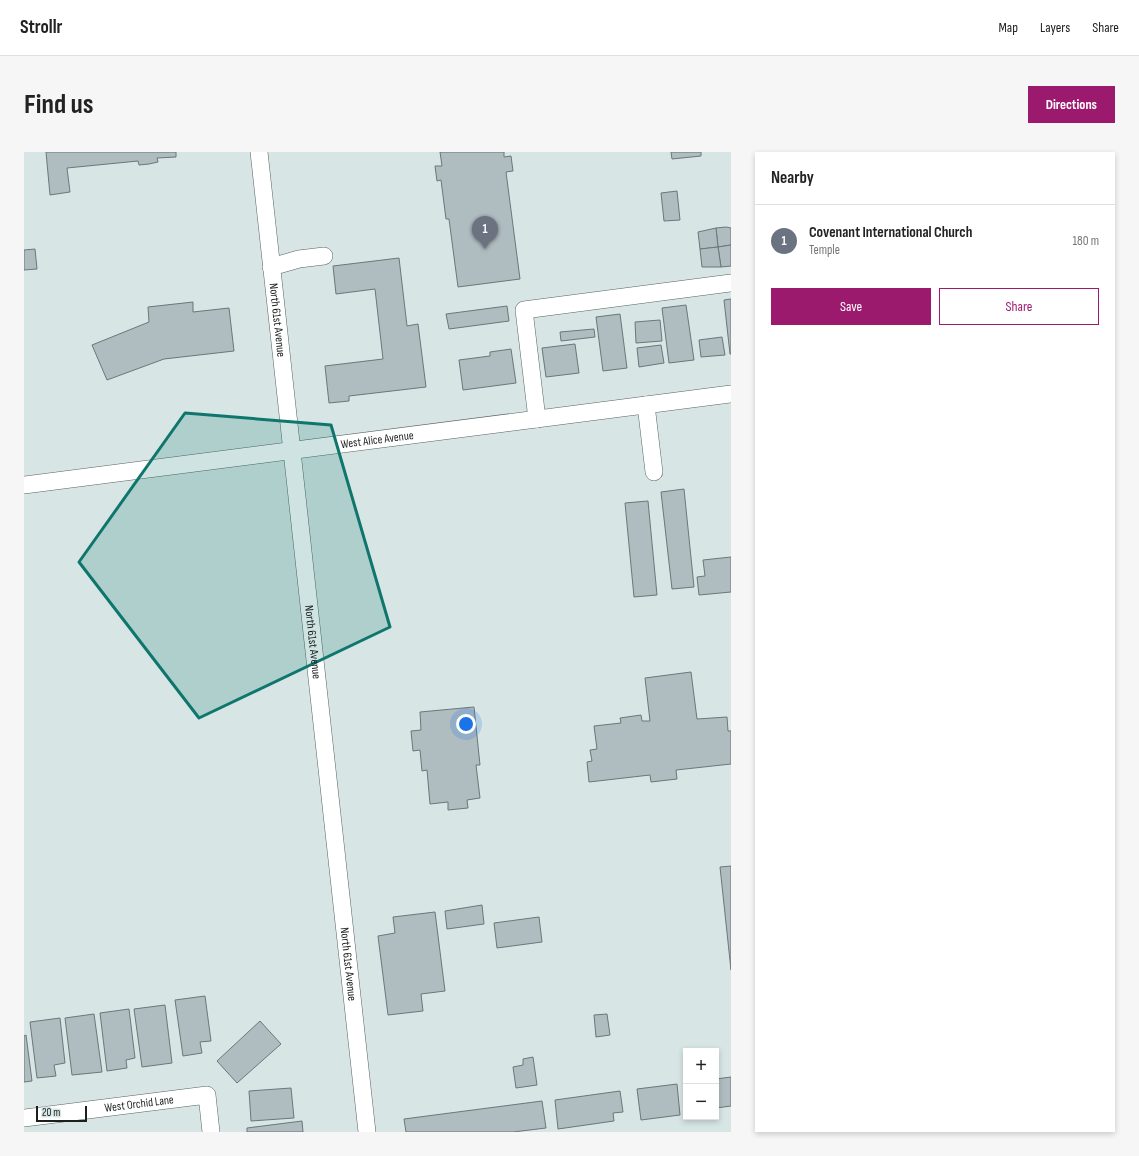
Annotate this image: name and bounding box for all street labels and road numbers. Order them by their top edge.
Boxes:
street label: North 61st Avenue [266,282,289,358]
street label: West Alice Avenue [340,427,415,452]
street label: North 61st Avenue [301,604,325,680]
street label: North 61st Avenue [337,926,360,1002]
street label: West Orchid Lane [104,1092,175,1115]

